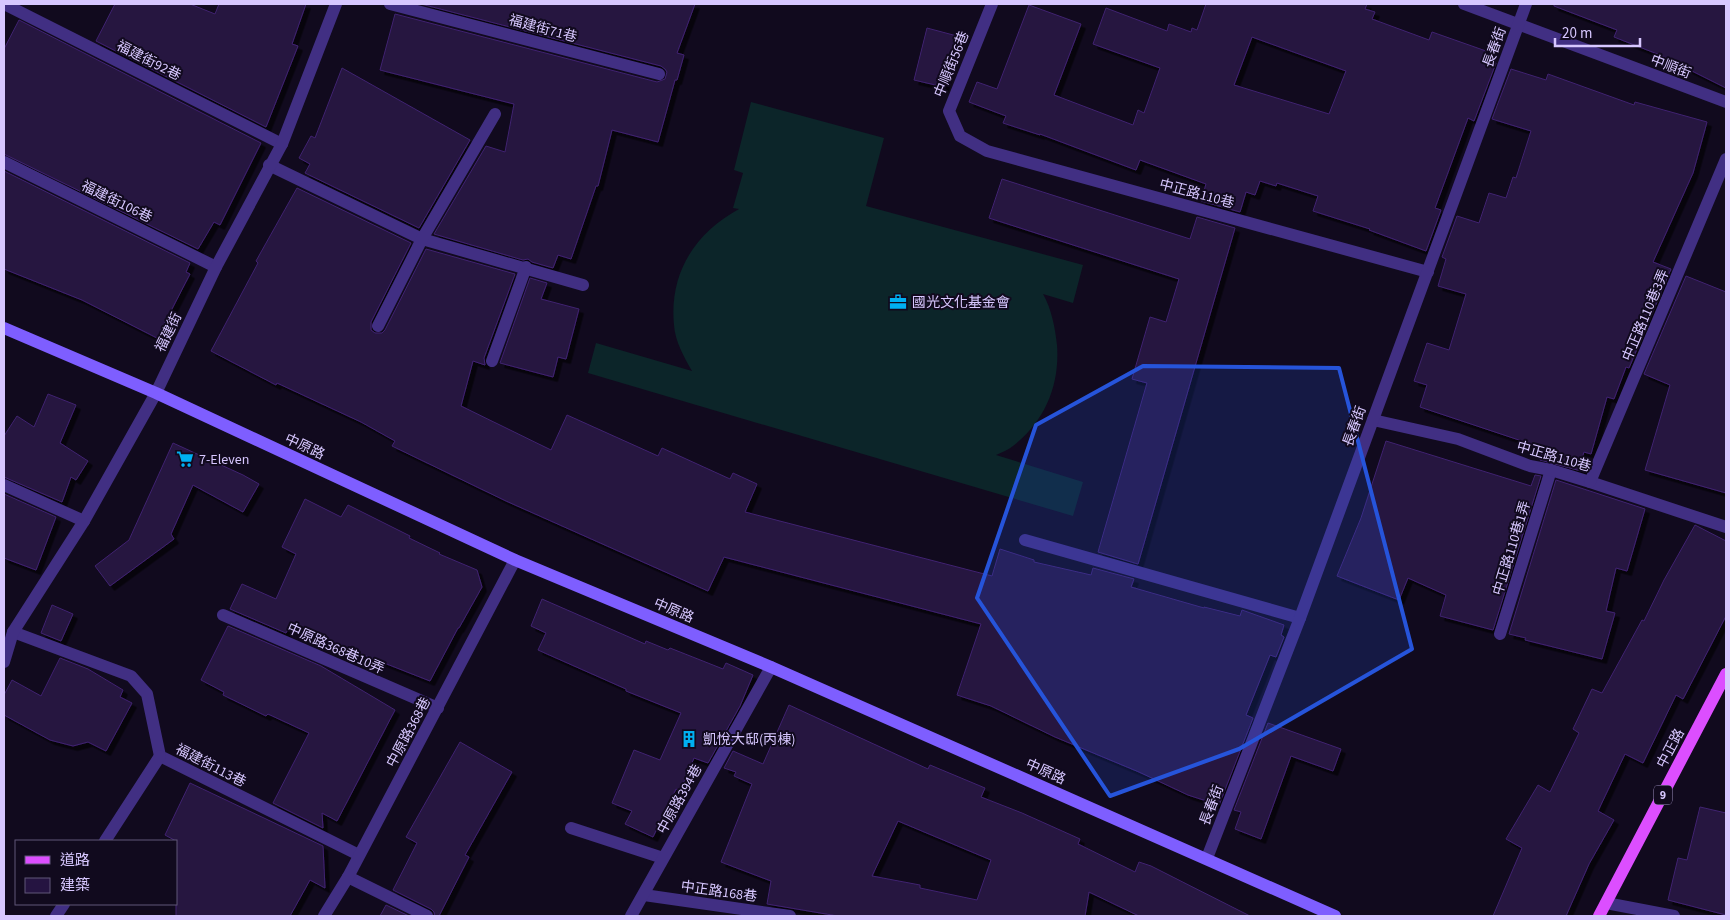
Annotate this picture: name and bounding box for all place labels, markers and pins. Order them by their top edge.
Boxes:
office icon: 國光文化基金會 [888,292,908,312]
place label: 國光文化基金會 [912,293,1010,313]
supermarket icon: 7-Eleven [175,449,195,469]
place label: 7-Eleven [199,450,249,470]
building icon: 凱悅大邸(丙棟) [679,729,699,749]
place label: 凱悅大邸(丙棟) [703,730,795,750]

